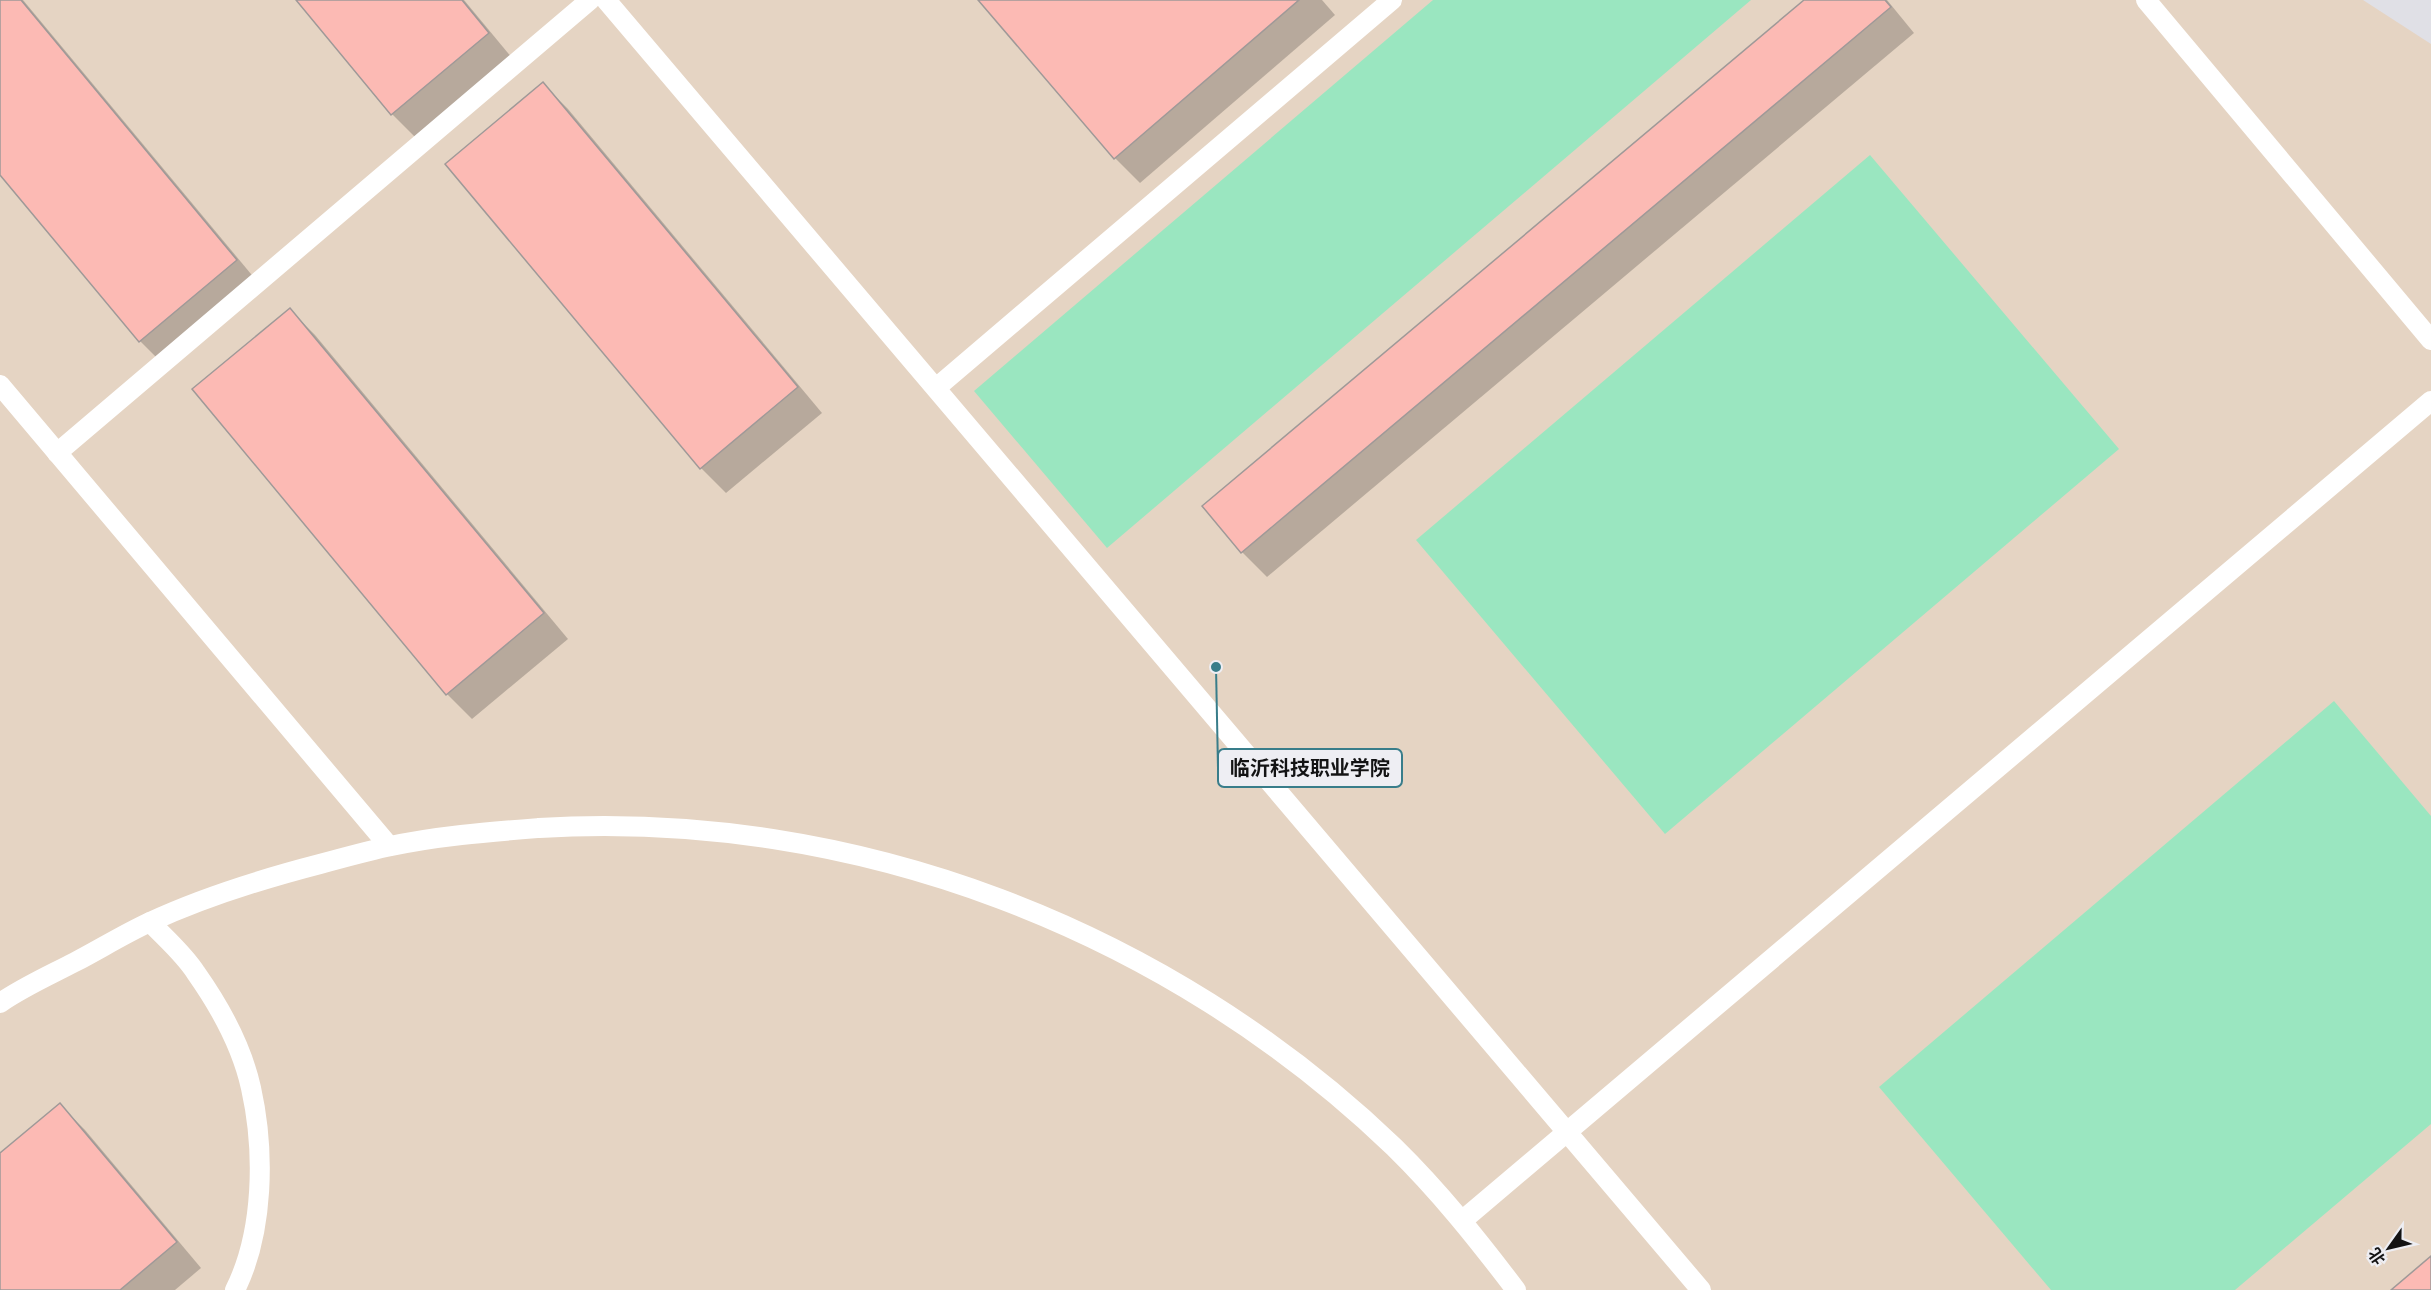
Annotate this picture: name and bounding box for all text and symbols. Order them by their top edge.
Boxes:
callout: 临沂科技职业学院 [1218,749,1402,787]
text: 临沂科技职业学院 [1230,755,1390,781]
north arrow [2359,1218,2419,1278]
text: 北 [2364,1244,2390,1269]

